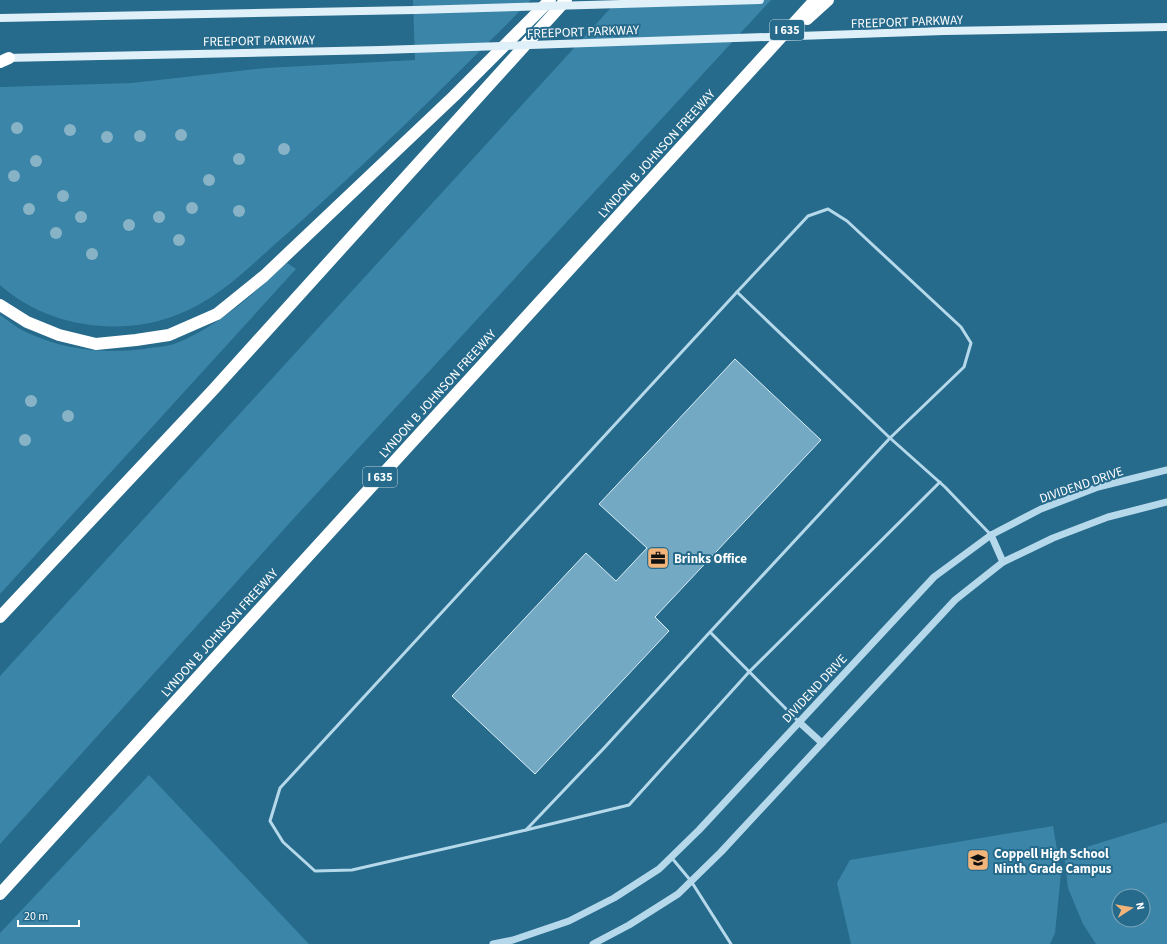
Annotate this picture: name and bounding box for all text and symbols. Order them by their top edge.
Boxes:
street label: FREEPORT PARKWAY [851,11,964,33]
road number: I 635 [770,20,804,40]
street label: FREEPORT PARKWAY [527,21,640,43]
street label: FREEPORT PARKWAY [203,31,316,51]
street label: LYNDON B JOHNSON FREEWAY [594,85,720,222]
street label: LYNDON B JOHNSON FREEWAY [375,325,501,462]
street label: DIVIDEND DRIVE [1037,462,1126,508]
road number: I 635 [363,467,397,487]
office icon: Brinks Office [645,545,671,571]
place label: Brinks Office [674,550,747,568]
street label: LYNDON B JOHNSON FREEWAY [157,564,283,701]
street label: DIVIDEND DRIVE [778,650,851,727]
place label: Coppell High School Ninth Grade Campus [994,845,1112,878]
school or university icon: Coppell High School Ninth Grade Campus [965,847,991,873]
north arrow [1111,888,1151,928]
text: N [1132,901,1148,911]
scale bar [18,902,79,928]
text: 20 m [24,908,48,925]

